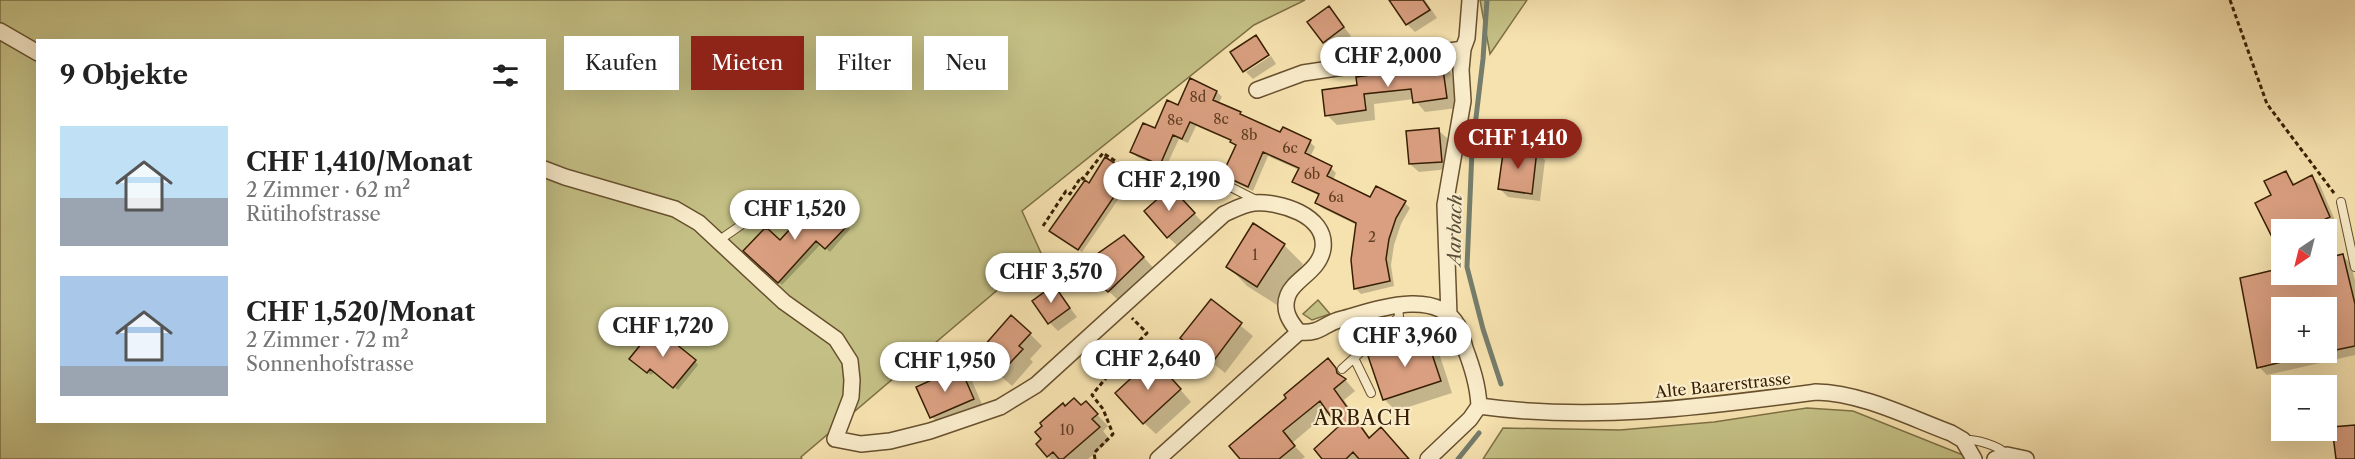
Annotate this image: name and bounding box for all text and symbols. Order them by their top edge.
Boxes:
chip: Kaufen [564,36,679,90]
chip: Mieten [691,36,804,90]
chip: Filter [816,36,912,90]
chip: Neu [924,36,1008,90]
pin: CHF 2,000 [1319,37,1457,88]
text: CHF 2,000 [1334,44,1442,68]
text: 9 Objekte [60,59,188,91]
icon: filters [489,59,522,92]
house number: 8d [1190,88,1207,106]
house number: 8c [1213,110,1229,128]
house number: 8e [1167,111,1183,129]
pin: CHF 1,410 [1449,119,1587,170]
house number: 8b [1241,126,1257,144]
text: CHF 1,410 [1468,126,1568,150]
house number: 6c [1282,139,1298,157]
text: CHF 1,410/Monat [246,146,472,178]
icon: home [108,150,180,222]
pin: CHF 2,190 [1100,161,1238,212]
house number: 6b [1304,165,1320,183]
text: CHF 2,190 [1117,168,1221,192]
text: 2 Zimmer · 62 m² [246,178,411,202]
house number: 6a [1328,188,1344,206]
pin: CHF 1,520 [726,190,864,241]
water label: Aarbach [1443,194,1467,269]
text: CHF 1,520 [744,197,846,221]
text: Rütihofstrasse [246,202,381,226]
north arrow [2271,219,2337,285]
map controls [2271,219,2337,441]
house number: 2 [1368,228,1376,246]
house number: 1 [1252,246,1258,264]
pin: CHF 3,570 [982,253,1120,304]
text: CHF 3,570 [999,260,1103,284]
text: CHF 1,520/Monat [246,296,475,328]
button: + [2271,297,2337,363]
icon: home [108,300,180,372]
pin: CHF 1,720 [594,307,732,358]
text: CHF 1,720 [612,314,714,338]
pin: CHF 3,960 [1336,317,1474,368]
text: CHF 3,960 [1352,324,1458,348]
text: 2 Zimmer · 72 m² [246,328,409,352]
pin: CHF 2,640 [1079,340,1217,391]
pin: CHF 1,950 [876,342,1014,393]
text: CHF 2,640 [1095,347,1201,371]
text: CHF 1,950 [894,349,996,373]
text: Sonnenhofstrasse [246,352,414,376]
street label: Alte Baarerstrasse [1653,368,1792,402]
button: − [2271,375,2337,441]
district label: ARBACH [1313,406,1412,430]
house number: 10 [1060,421,1074,439]

